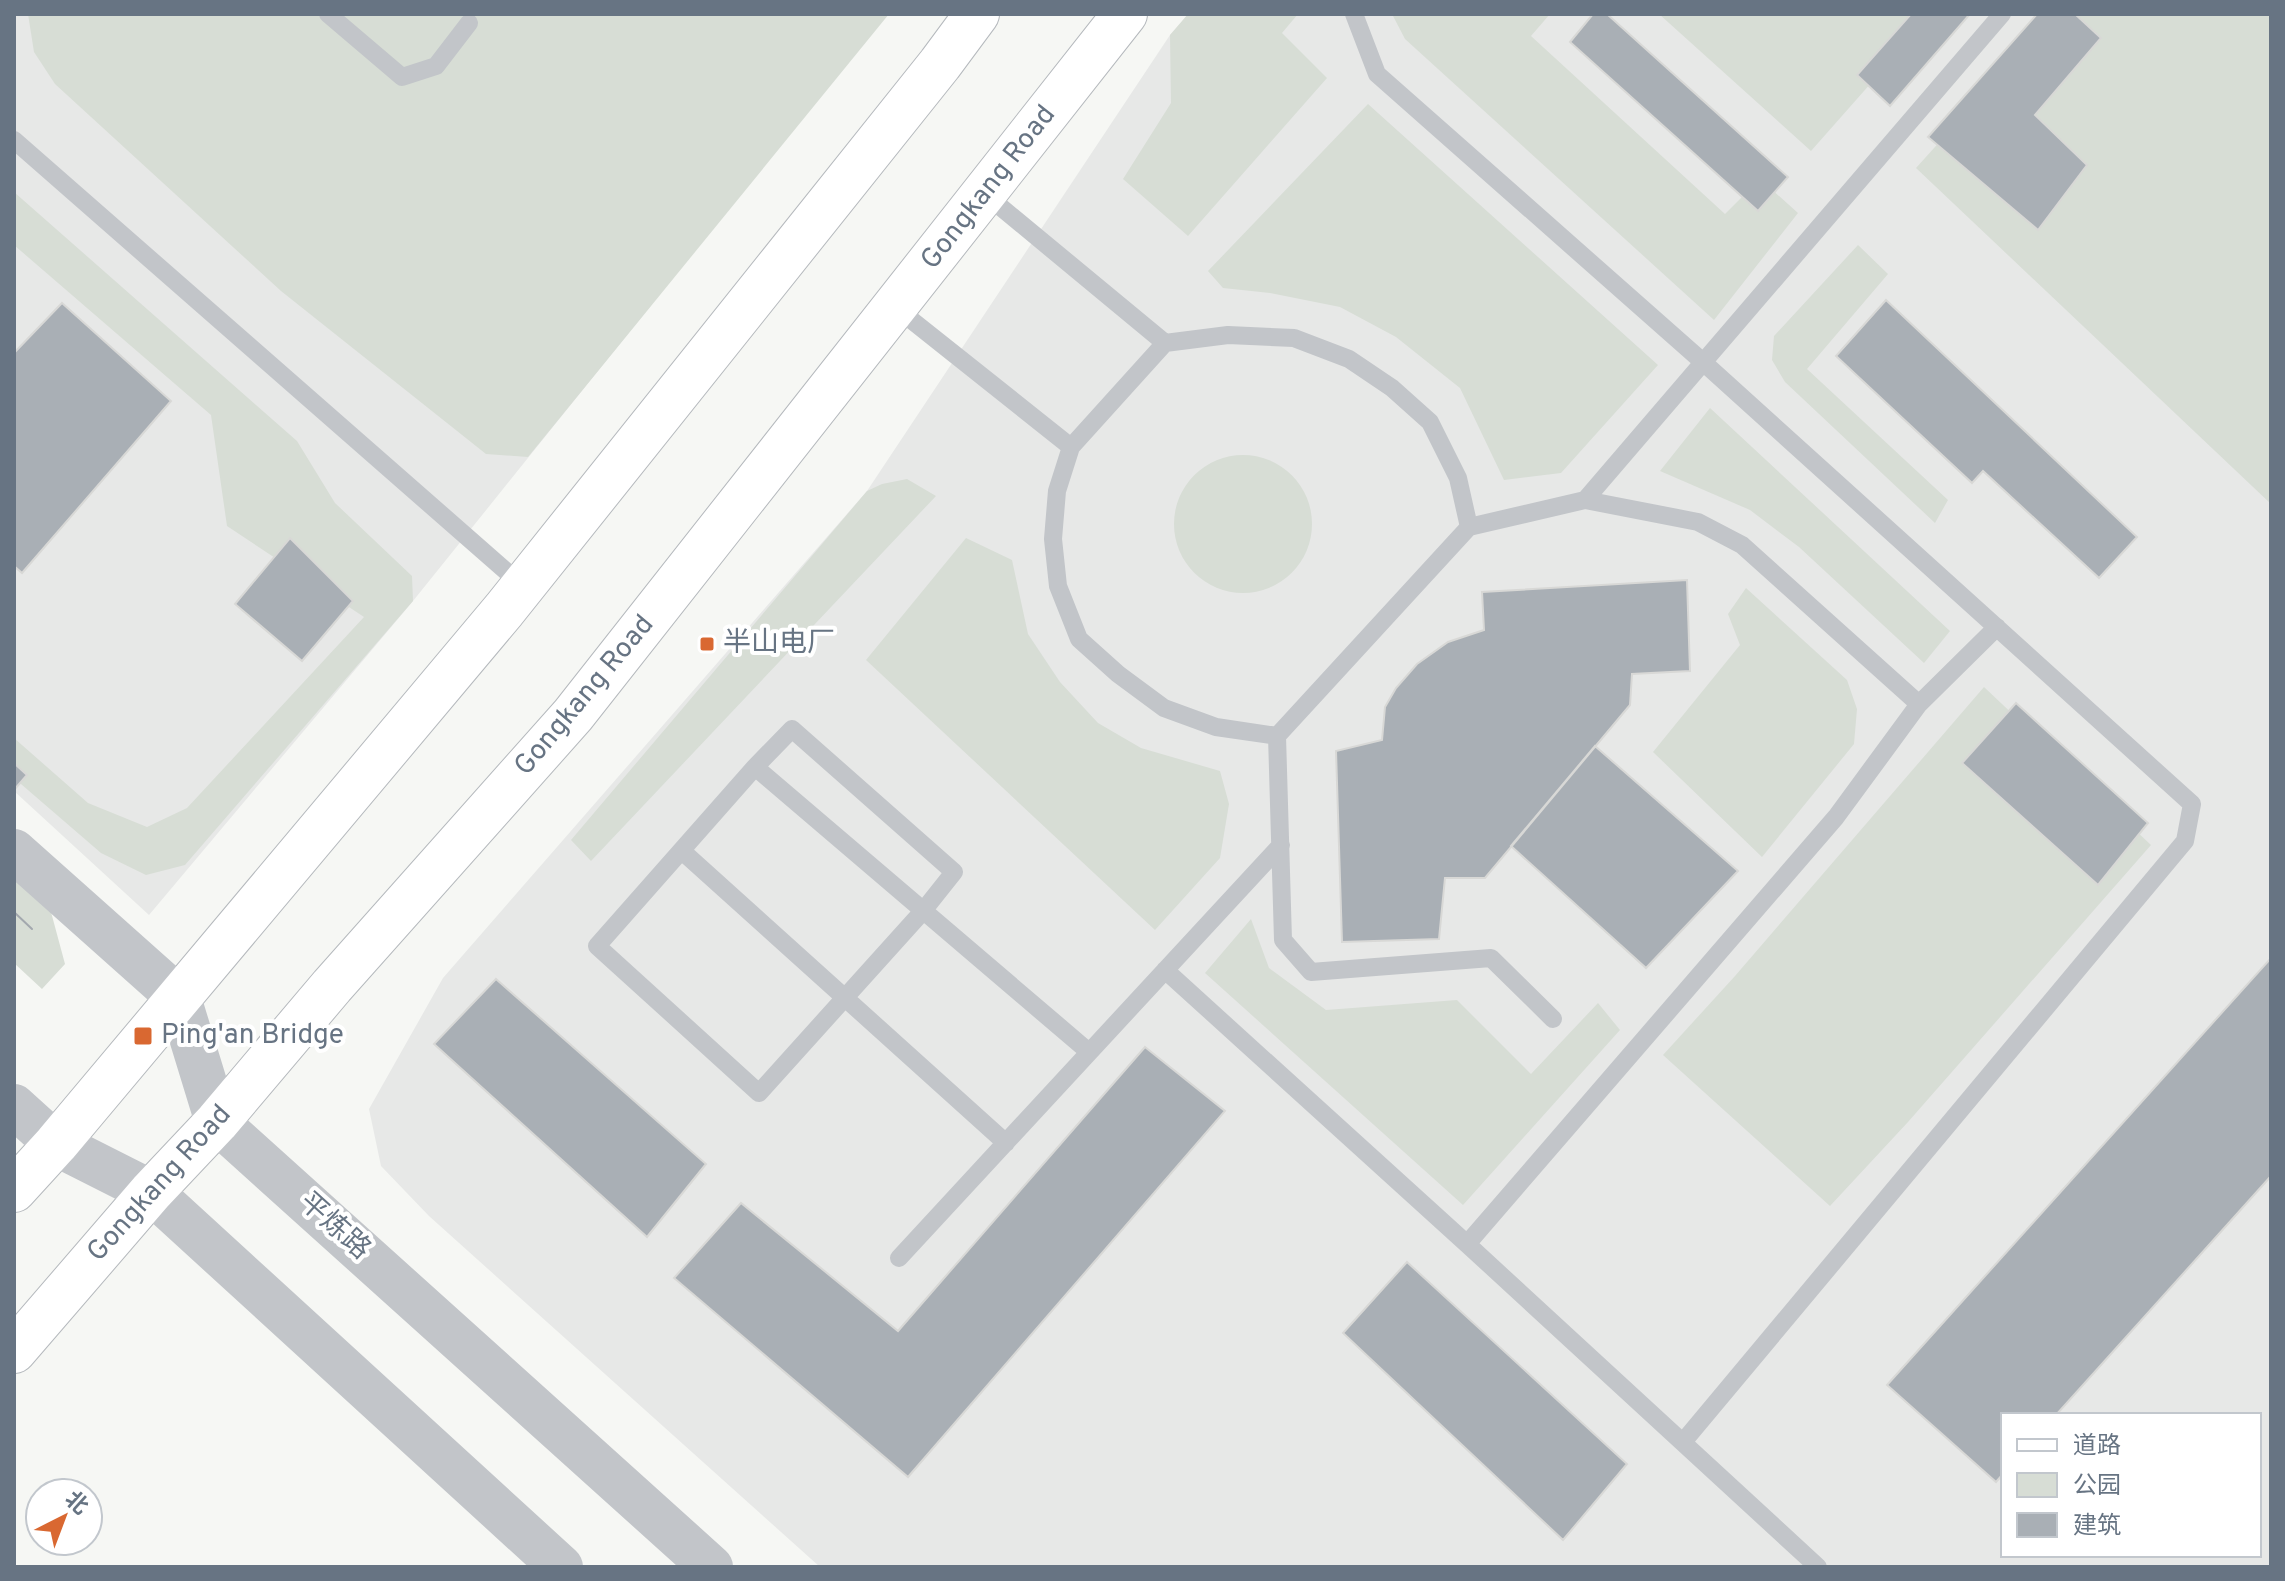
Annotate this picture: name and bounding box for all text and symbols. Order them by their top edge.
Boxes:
street label: Gongkang Road [913,98,1065,278]
street label: Gongkang Road [507,608,663,784]
place label: 半山电厂 [723,626,835,662]
marker: 半山电厂 [698,635,716,653]
place label: Ping'an Bridge [161,1018,344,1054]
marker: Ping'an Bridge [132,1025,154,1047]
street label: Gongkang Road [80,1098,240,1270]
street label: 平炼路 [291,1186,377,1268]
legend [2001,1413,2261,1557]
text: 道路 [2073,1432,2121,1462]
text: 公园 [2073,1472,2121,1502]
north arrow [24,1477,104,1557]
text: 北 [58,1487,93,1521]
text: 建筑 [2073,1512,2121,1542]

